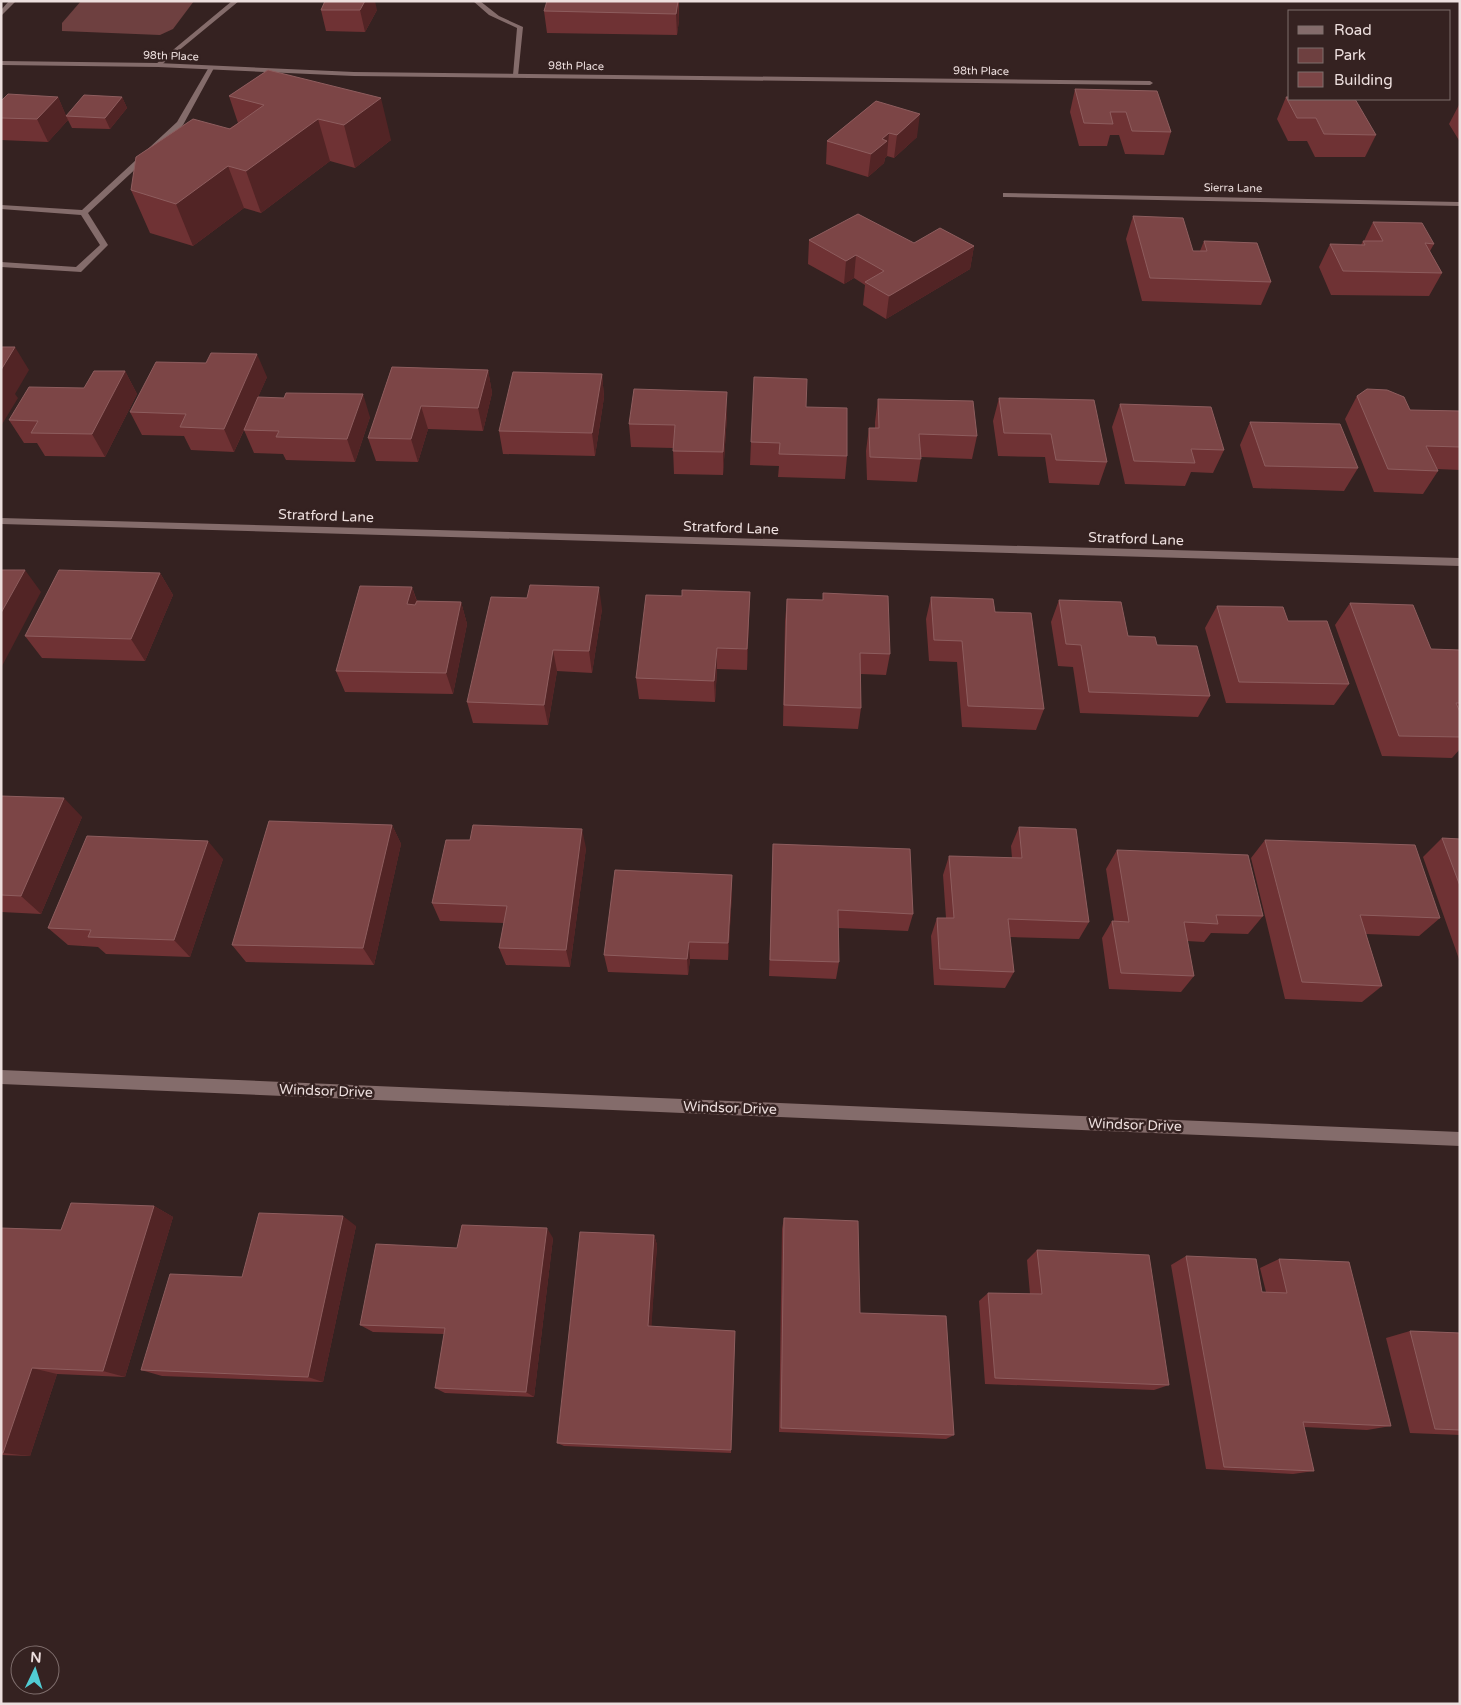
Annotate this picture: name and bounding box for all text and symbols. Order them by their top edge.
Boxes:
legend [1288,10,1451,100]
text: Road [1334,21,1372,39]
text: Park [1334,46,1366,64]
street label: 98th Place [143,49,199,63]
street label: 98th Place [548,59,604,73]
street label: 98th Place [953,64,1009,78]
text: Building [1334,71,1393,89]
street label: Sierra Lane [1204,181,1262,195]
street label: Stratford Lane [278,506,374,526]
street label: Stratford Lane [683,518,779,538]
street label: Stratford Lane [1088,529,1184,549]
street label: Windsor Drive [279,1081,373,1101]
street label: Windsor Drive [683,1098,777,1118]
street label: Windsor Drive [1088,1115,1182,1135]
north arrow [10,1645,60,1695]
text: N [30,1649,42,1666]

